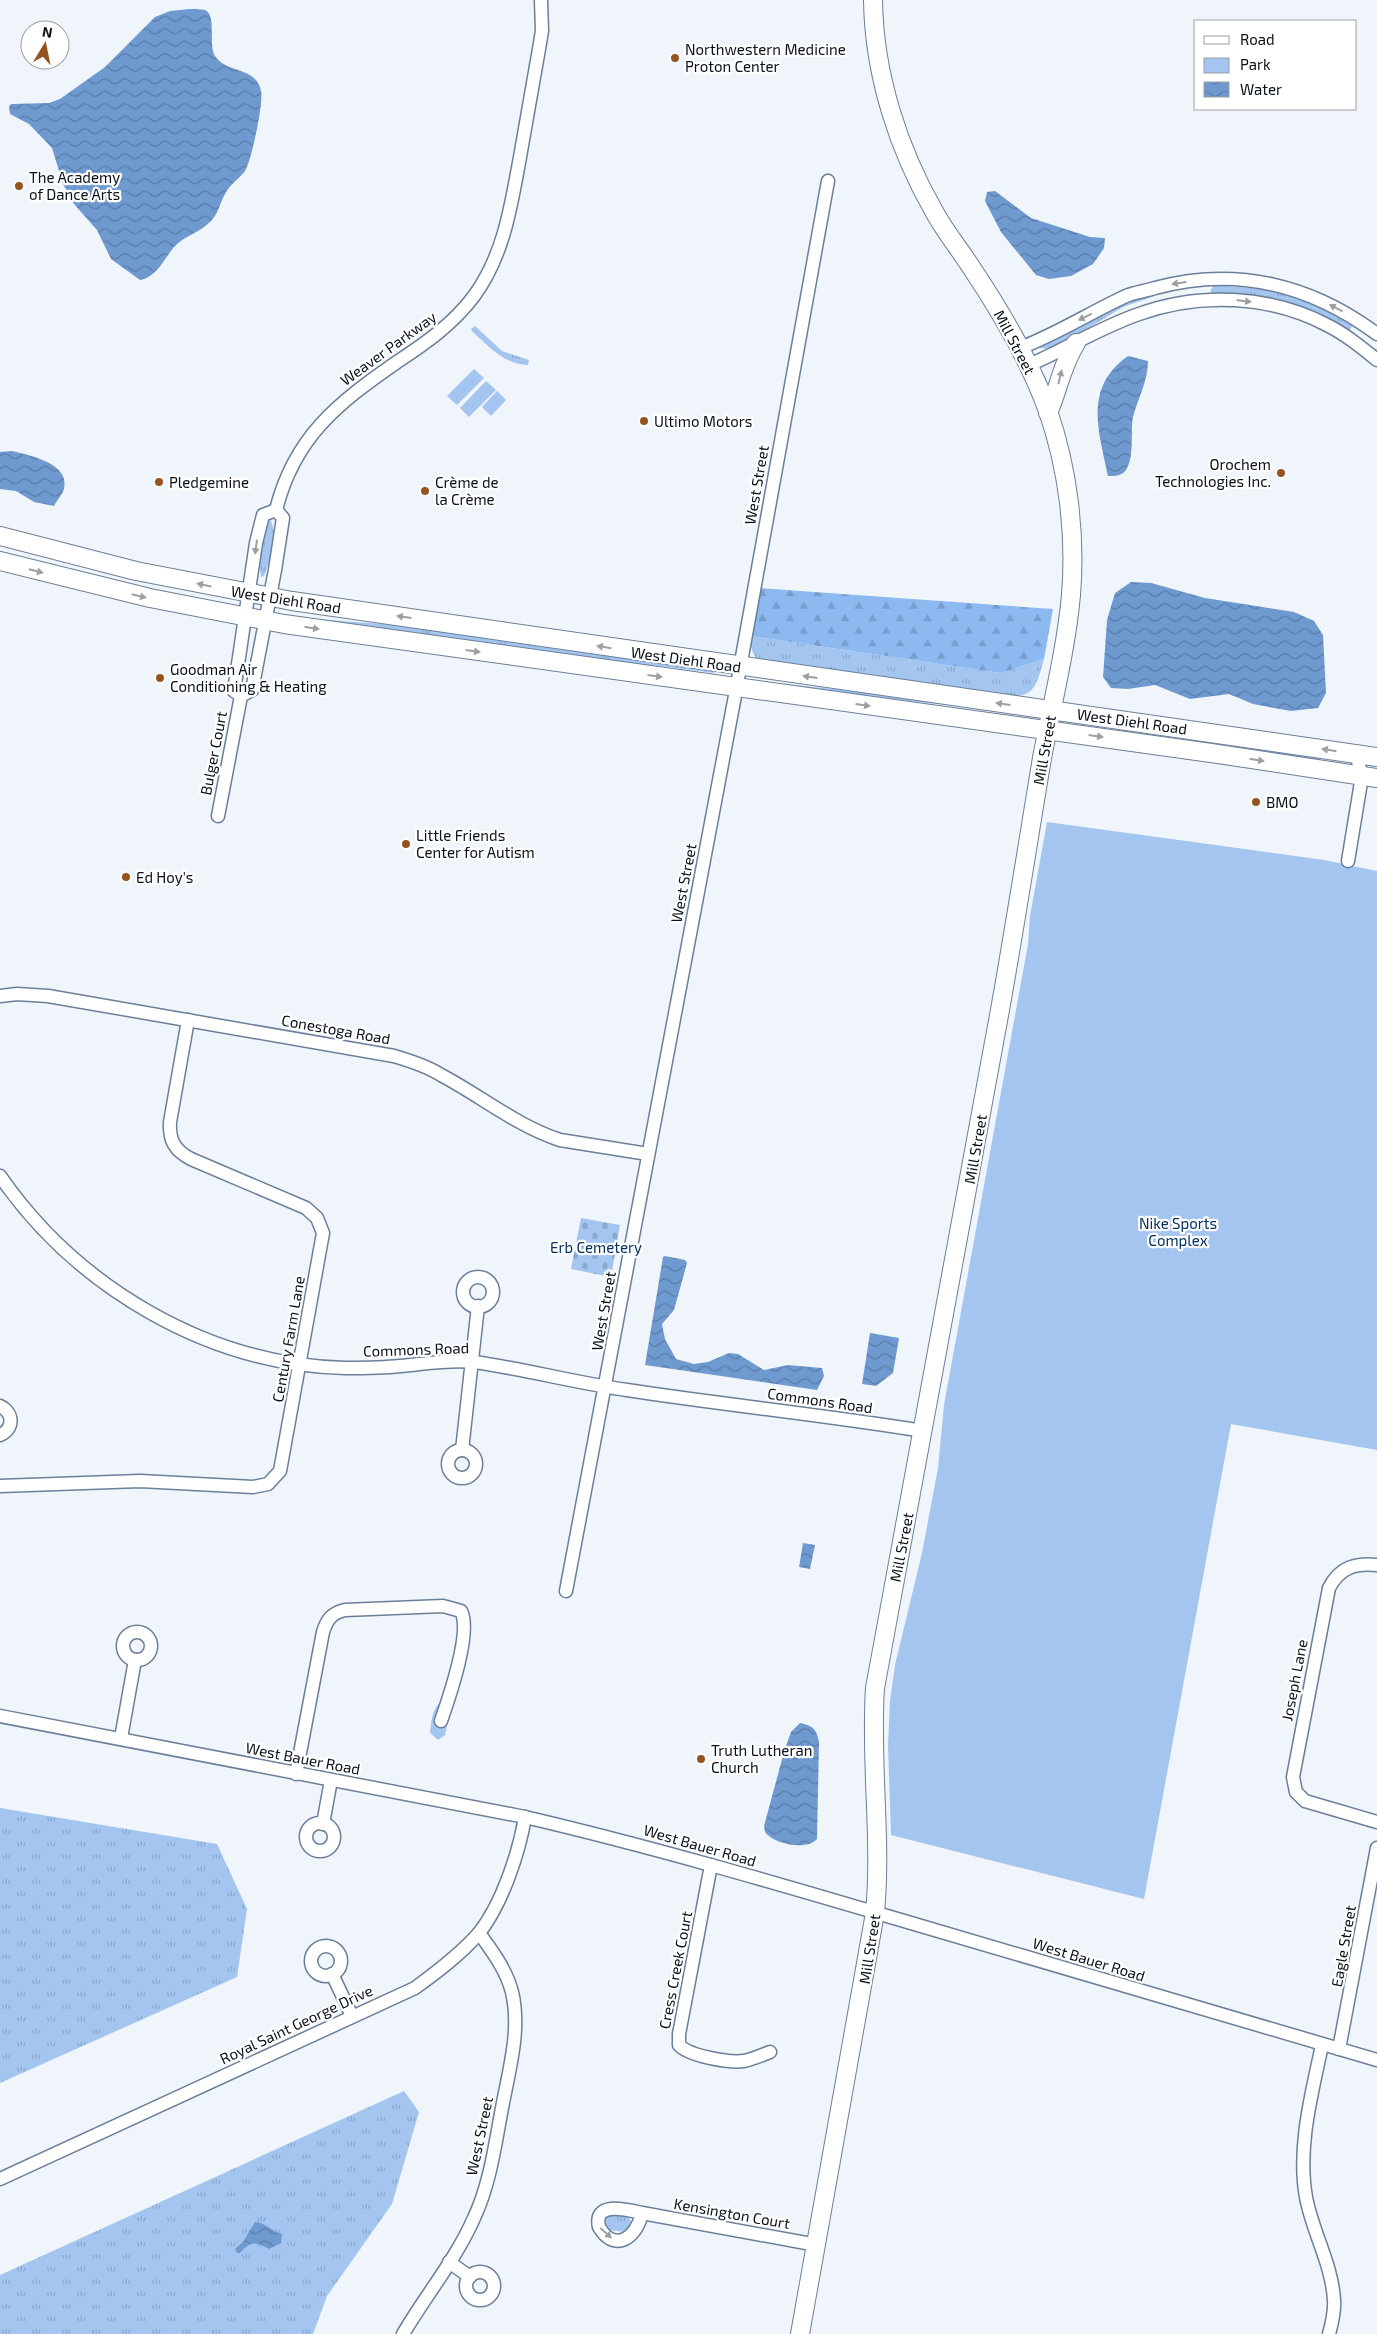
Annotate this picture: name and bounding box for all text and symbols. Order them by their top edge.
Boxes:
north arrow [20,20,70,70]
legend [1194,20,1357,110]
text: N [41,22,54,41]
text: Road [1240,30,1275,48]
place label: Northwestern Medicine Proton Center [685,40,846,75]
marker: Northwestern Medicine Proton Center [669,52,681,64]
text: Park [1240,55,1271,73]
text: Water [1240,80,1282,98]
place label: The Academy of Dance Arts [29,168,120,203]
marker: The Academy of Dance Arts [13,180,25,192]
one-way arrow [1170,279,1186,287]
one-way arrow [1236,297,1252,305]
one-way arrow [1329,304,1344,312]
street label: Weaver Parkway [336,307,440,389]
street label: Mill Street [991,307,1040,378]
one-way arrow [1077,313,1092,321]
one-way arrow [1056,370,1064,385]
place label: Ultimo Motors [654,412,752,430]
marker: Ultimo Motors [638,415,650,427]
street label: West Street [740,444,772,526]
place label: Orochem Technologies Inc. [1155,455,1271,490]
marker: Orochem Technologies Inc. [1275,467,1287,479]
place label: Pledgemine [169,473,249,491]
place label: Crème de la Crème [435,473,499,508]
marker: Pledgemine [153,476,165,488]
marker: Crème de la Crème [419,485,431,497]
one-way arrow [252,540,260,556]
one-way arrow [28,567,43,575]
one-way arrow [195,580,211,588]
street label: West Diehl Road [230,581,342,617]
one-way arrow [132,592,147,600]
one-way arrow [396,613,412,621]
one-way arrow [304,625,320,633]
street label: West Diehl Road [630,642,742,676]
one-way arrow [596,643,612,651]
one-way arrow [465,647,481,655]
place label: Goodman Air Conditioning & Heating [170,660,327,695]
marker: Goodman Air Conditioning & Heating [154,672,166,684]
one-way arrow [647,672,663,680]
one-way arrow [801,673,817,681]
one-way arrow [995,699,1011,707]
one-way arrow [856,701,872,709]
street label: West Diehl Road [1076,704,1188,738]
street label: Bulger Court [196,709,230,796]
street label: Mill Street [1029,713,1059,786]
one-way arrow [1088,733,1104,741]
one-way arrow [1320,746,1336,754]
one-way arrow [1249,756,1265,764]
place label: BMO [1266,793,1298,811]
marker: BMO [1250,796,1262,808]
place label: Little Friends Center for Autism [416,826,535,861]
marker: Little Friends Center for Autism [400,838,412,850]
street label: West Street [666,842,700,924]
place label: Ed Hoy's [136,868,193,886]
marker: Ed Hoy's [120,871,132,883]
street label: Conestoga Road [280,1011,392,1047]
street label: Mill Street [960,1112,990,1185]
park label: Nike Sports Complex [1139,1214,1217,1249]
park label: Erb Cemetery [550,1238,642,1256]
street label: West Street [587,1270,619,1352]
street label: Century Farm Lane [268,1275,308,1403]
street label: Commons Road [363,1338,469,1360]
street label: Commons Road [766,1384,874,1416]
street label: Mill Street [885,1510,917,1583]
street label: Joseph Lane [1277,1638,1311,1722]
street label: West Bauer Road [244,1738,362,1778]
place label: Truth Lutheran Church [711,1741,812,1776]
marker: Truth Lutheran Church [695,1753,707,1765]
street label: West Bauer Road [642,1820,758,1870]
street label: Eagle Street [1327,1904,1359,1988]
street label: Cress Creek Court [655,1909,695,2030]
street label: Mill Street [855,1913,883,1985]
street label: West Bauer Road [1031,1933,1147,1985]
street label: Royal Saint George Drive [217,1981,375,2067]
street label: West Street [462,2095,496,2177]
street label: Kensington Court [673,2194,792,2232]
one-way arrow [599,2227,612,2238]

